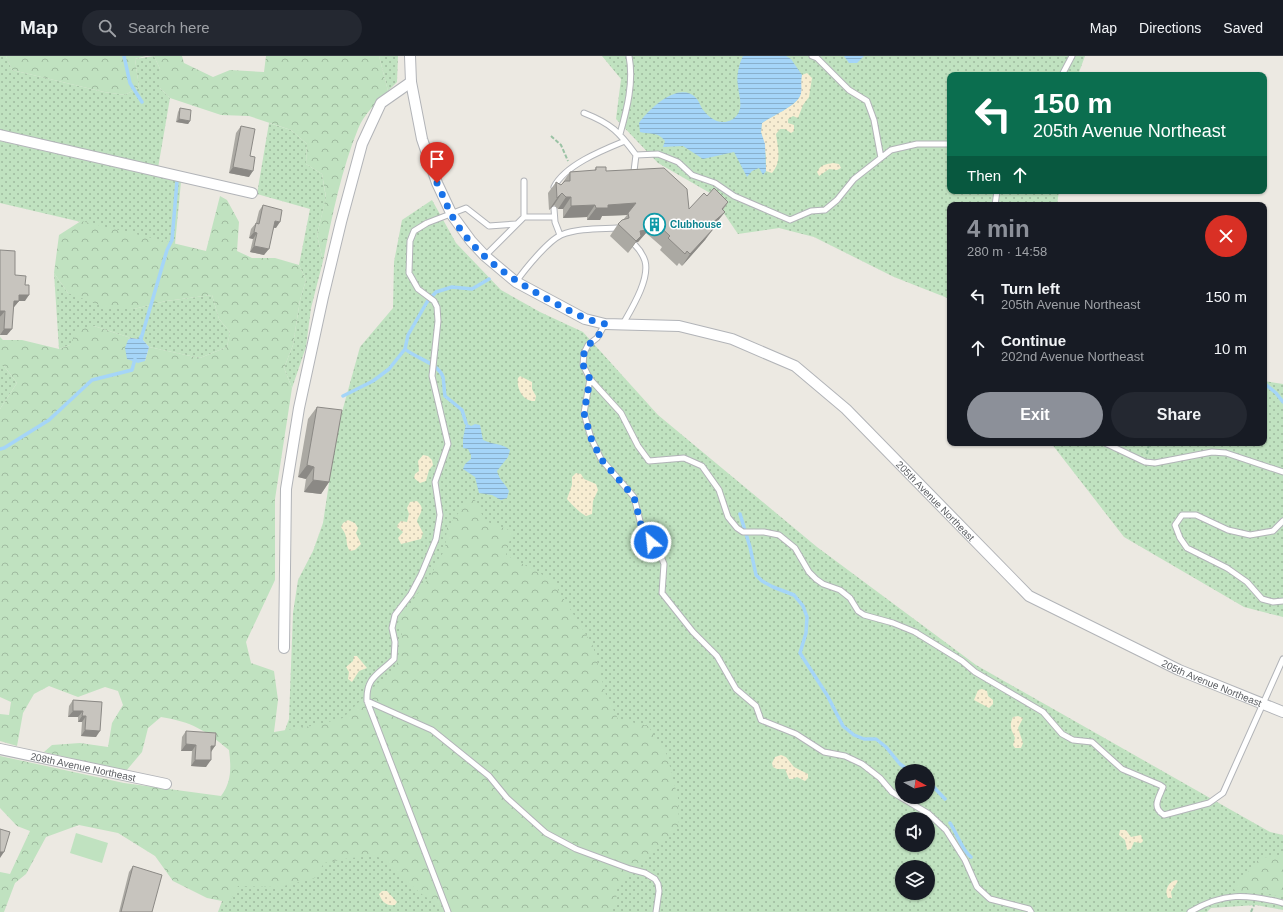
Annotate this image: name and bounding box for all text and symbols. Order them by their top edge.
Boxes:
search box [82,10,362,46]
text: Map [20,17,58,38]
icon: search [96,17,118,39]
text: Search here [128,19,210,36]
text: Map [1090,20,1117,36]
text: Directions [1139,20,1201,36]
text: Saved [1223,20,1263,36]
icon: left [967,88,1019,140]
text: 150 m [1033,88,1112,119]
text: 205th Avenue Northeast [1033,121,1226,141]
pin [420,142,454,183]
icon: arrive [426,148,448,170]
icon: ahead [1009,164,1031,186]
text: Then [967,167,1001,184]
building icon: Clubhouse [641,211,667,237]
text: 4 min [967,215,1030,242]
button: close [1205,215,1247,257]
place label: Clubhouse [670,219,722,230]
text: 280 m · 14:58 [967,244,1047,259]
text: Turn left [1001,280,1060,297]
icon: left [967,285,989,307]
text: 150 m [1205,288,1247,305]
text: 205th Avenue Northeast [1001,297,1140,312]
text: Continue [1001,332,1066,349]
icon: ahead [967,337,989,359]
text: 10 m [1214,340,1247,357]
text: 202nd Avenue Northeast [1001,349,1144,364]
button: Exit [967,392,1103,438]
button: Share [1111,392,1247,438]
street label: 205th Avenue Northeast [894,458,977,543]
position arrow [630,521,672,563]
street label: 205th Avenue Northeast [1160,657,1264,708]
street label: 208th Avenue Northeast [30,750,137,783]
north arrow [895,764,935,804]
map controls [895,764,935,900]
button: sound [895,812,935,852]
button: layers [895,860,935,900]

